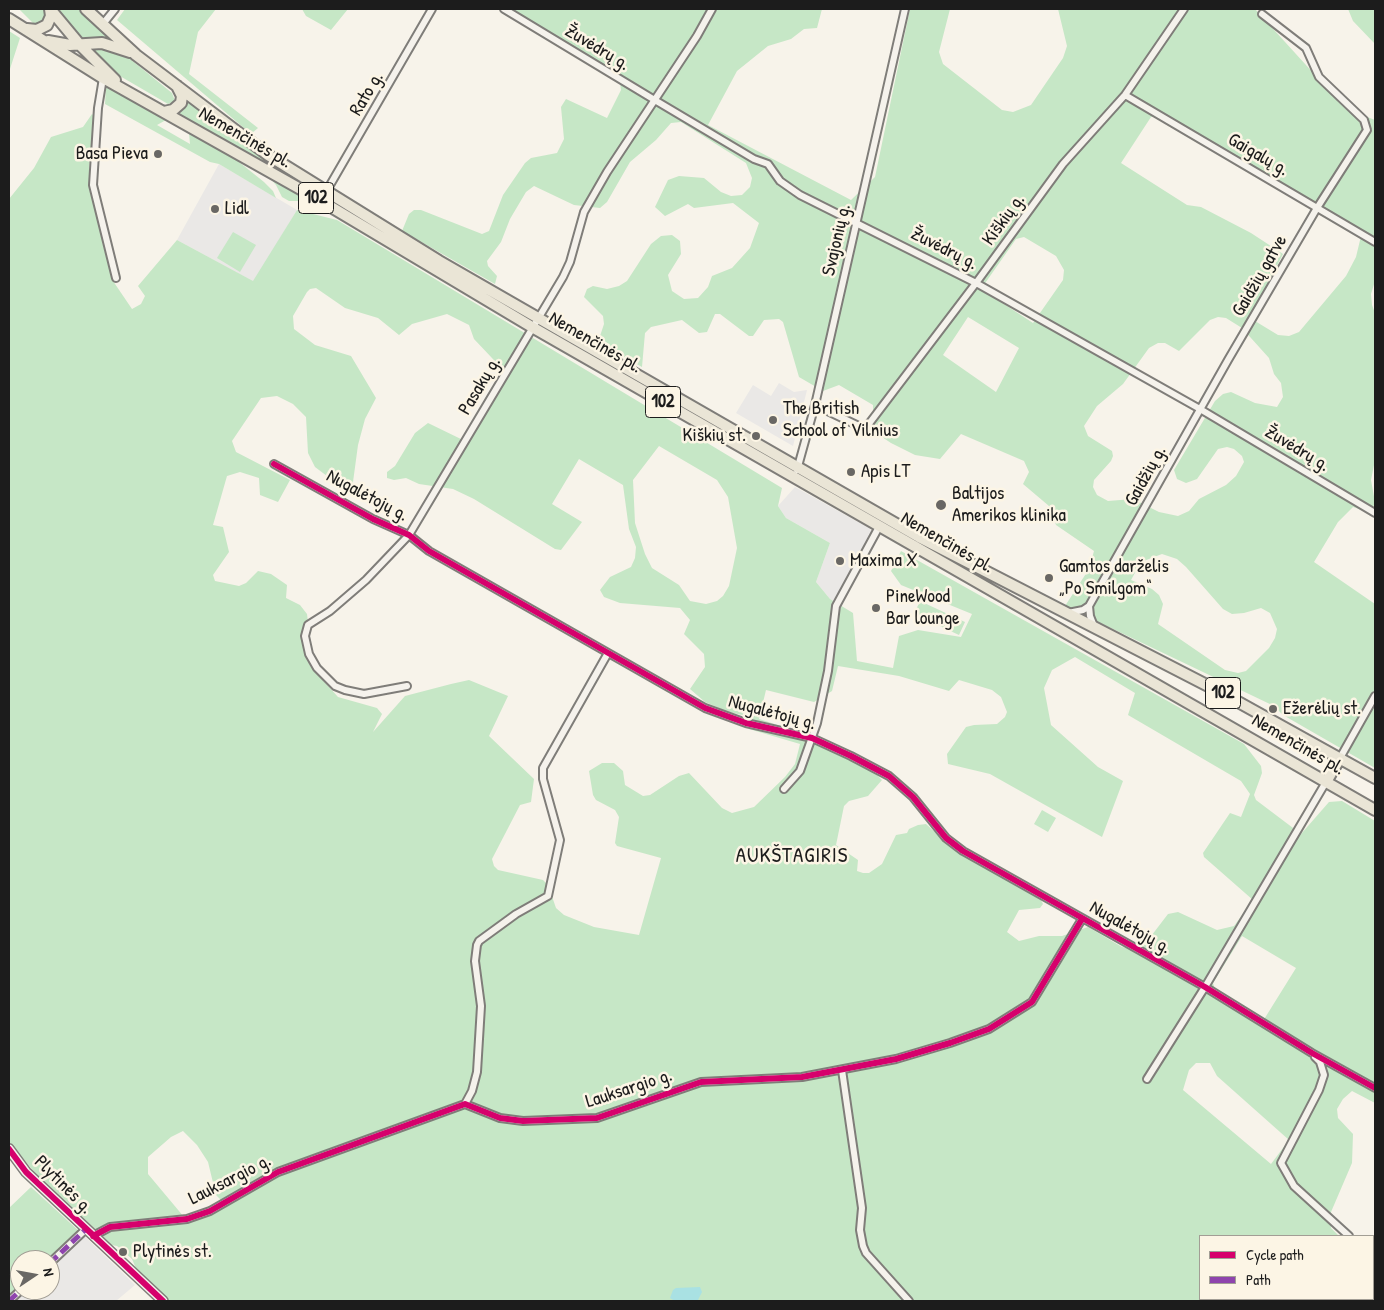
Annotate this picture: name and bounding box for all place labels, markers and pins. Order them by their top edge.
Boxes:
place label: Basa Pieva [76,143,148,165]
marker: Basa Pieva [152,148,164,160]
place label: Lidl [225,198,249,220]
marker: Lidl [209,203,221,215]
place label: The British School of Vilnius [783,398,898,442]
marker: The British School of Vilnius [767,414,779,426]
place label: Kiškių st. [682,425,746,447]
marker: Kiškių st. [750,430,762,442]
place label: Apis LT [861,461,910,483]
marker: Apis LT [845,466,857,478]
place label: Baltijos Amerikos klinika [952,483,1066,527]
marker: Baltijos Amerikos klinika [934,498,948,512]
place label: Maxima X [850,550,918,572]
marker: Maxima X [834,555,846,567]
place label: Gamtos darželis „Po Smilgom“ [1059,556,1169,600]
marker: Gamtos darželis „Po Smilgom“ [1043,572,1055,584]
place label: PineWood Bar lounge [886,586,960,630]
marker: PineWood Bar lounge [870,602,882,614]
place label: Ežerėlių st. [1283,698,1361,720]
marker: Ežerėlių st. [1267,703,1279,715]
place label: Plytinės st. [133,1241,212,1263]
marker: Plytinės st. [117,1246,129,1258]

